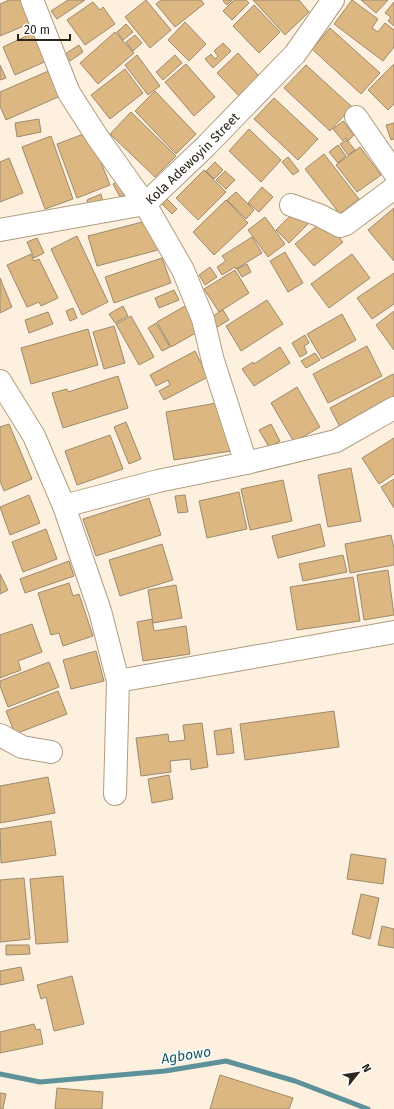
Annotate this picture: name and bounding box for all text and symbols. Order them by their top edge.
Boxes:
scale bar [18,16,70,42]
text: 20 m [24,23,50,37]
street label: Kola Adewoyin Street [142,109,243,208]
water label: Agbowo [159,1043,212,1068]
north arrow [338,1053,378,1093]
text: N [359,1062,374,1075]

